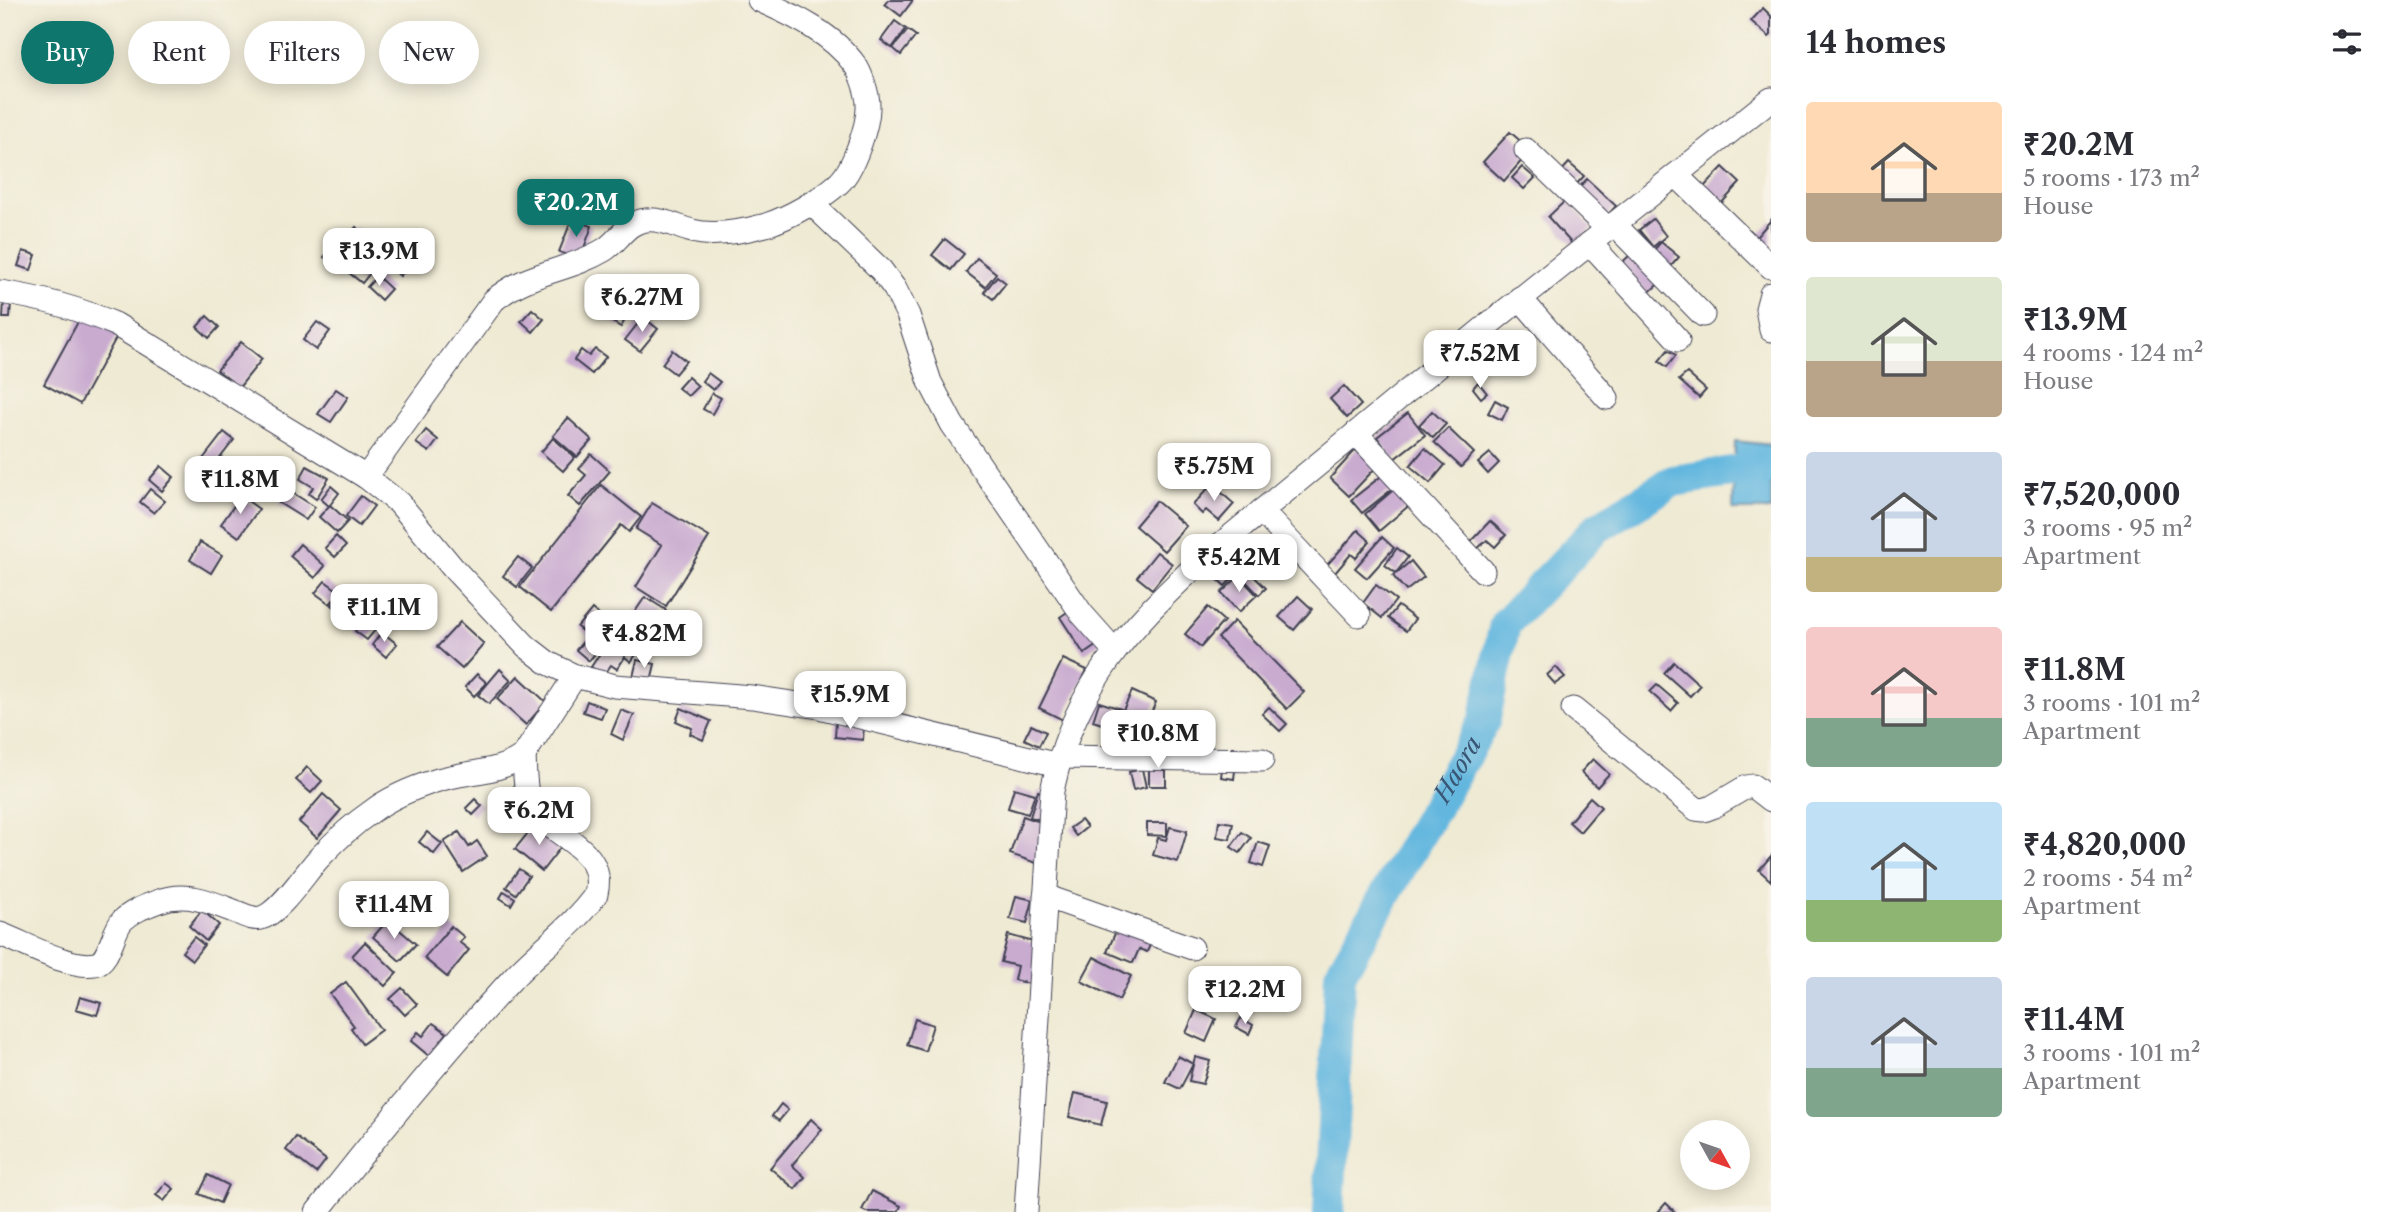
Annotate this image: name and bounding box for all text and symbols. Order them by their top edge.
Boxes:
chip: Buy [21,21,114,84]
chip: Rent [128,21,230,84]
chip: Filters [244,21,365,84]
chip: New [379,21,479,84]
icon: filters [2328,23,2366,61]
text: 14 homes [1806,24,1946,61]
text: ₹20.2M [2023,126,2135,163]
icon: home [1862,130,1946,214]
text: 5 rooms · 173 m² [2023,164,2200,192]
pin: ₹20.2M [519,180,633,239]
text: ₹20.2M [533,188,619,216]
text: House [2023,192,2093,220]
pin: ₹13.9M [322,229,436,288]
text: ₹13.9M [339,237,419,265]
pin: ₹6.27M [585,274,699,334]
text: ₹6.27M [600,283,684,311]
text: ₹13.9M [2023,301,2128,338]
icon: home [1862,305,1946,389]
pin: ₹7.52M [1423,330,1537,390]
text: ₹7.52M [1440,339,1520,367]
text: 4 rooms · 124 m² [2023,339,2203,367]
text: House [2023,367,2093,395]
pin: ₹5.75M [1157,444,1271,503]
text: ₹5.75M [1174,452,1254,480]
pin: ₹11.8M [183,456,297,516]
text: ₹11.8M [201,465,279,493]
text: ₹7,520,000 [2023,476,2181,513]
icon: home [1862,480,1946,564]
text: 3 rooms · 95 m² [2023,514,2192,542]
pin: ₹5.42M [1182,534,1296,594]
text: Apartment [2023,542,2141,570]
text: ₹5.42M [1197,543,1281,571]
pin: ₹11.1M [327,584,441,644]
text: ₹11.1M [347,593,422,621]
pin: ₹4.82M [587,610,701,670]
text: ₹4.82M [601,619,687,647]
text: ₹11.8M [2023,651,2126,688]
icon: home [1862,655,1946,739]
pin: ₹15.9M [793,672,907,731]
text: ₹15.9M [810,680,890,708]
text: 3 rooms · 101 m² [2023,689,2200,717]
pin: ₹10.8M [1101,710,1215,770]
text: Apartment [2023,717,2141,745]
text: ₹10.8M [1117,719,1199,747]
water label: Haora [1426,731,1487,809]
pin: ₹6.2M [490,788,588,847]
text: ₹6.2M [503,796,575,824]
text: ₹4,820,000 [2023,826,2186,863]
icon: home [1862,830,1946,914]
text: 2 rooms · 54 m² [2023,864,2193,892]
pin: ₹11.4M [337,881,451,941]
text: ₹11.4M [355,890,433,918]
text: Apartment [2023,892,2141,920]
pin: ₹12.2M [1188,967,1302,1026]
text: ₹12.2M [1204,975,1286,1003]
text: ₹11.4M [2023,1001,2125,1038]
icon: home [1862,1005,1946,1089]
text: 3 rooms · 101 m² [2023,1039,2200,1067]
text: Apartment [2023,1067,2141,1095]
north arrow [1680,1120,1750,1190]
map controls [1680,1120,1750,1190]

